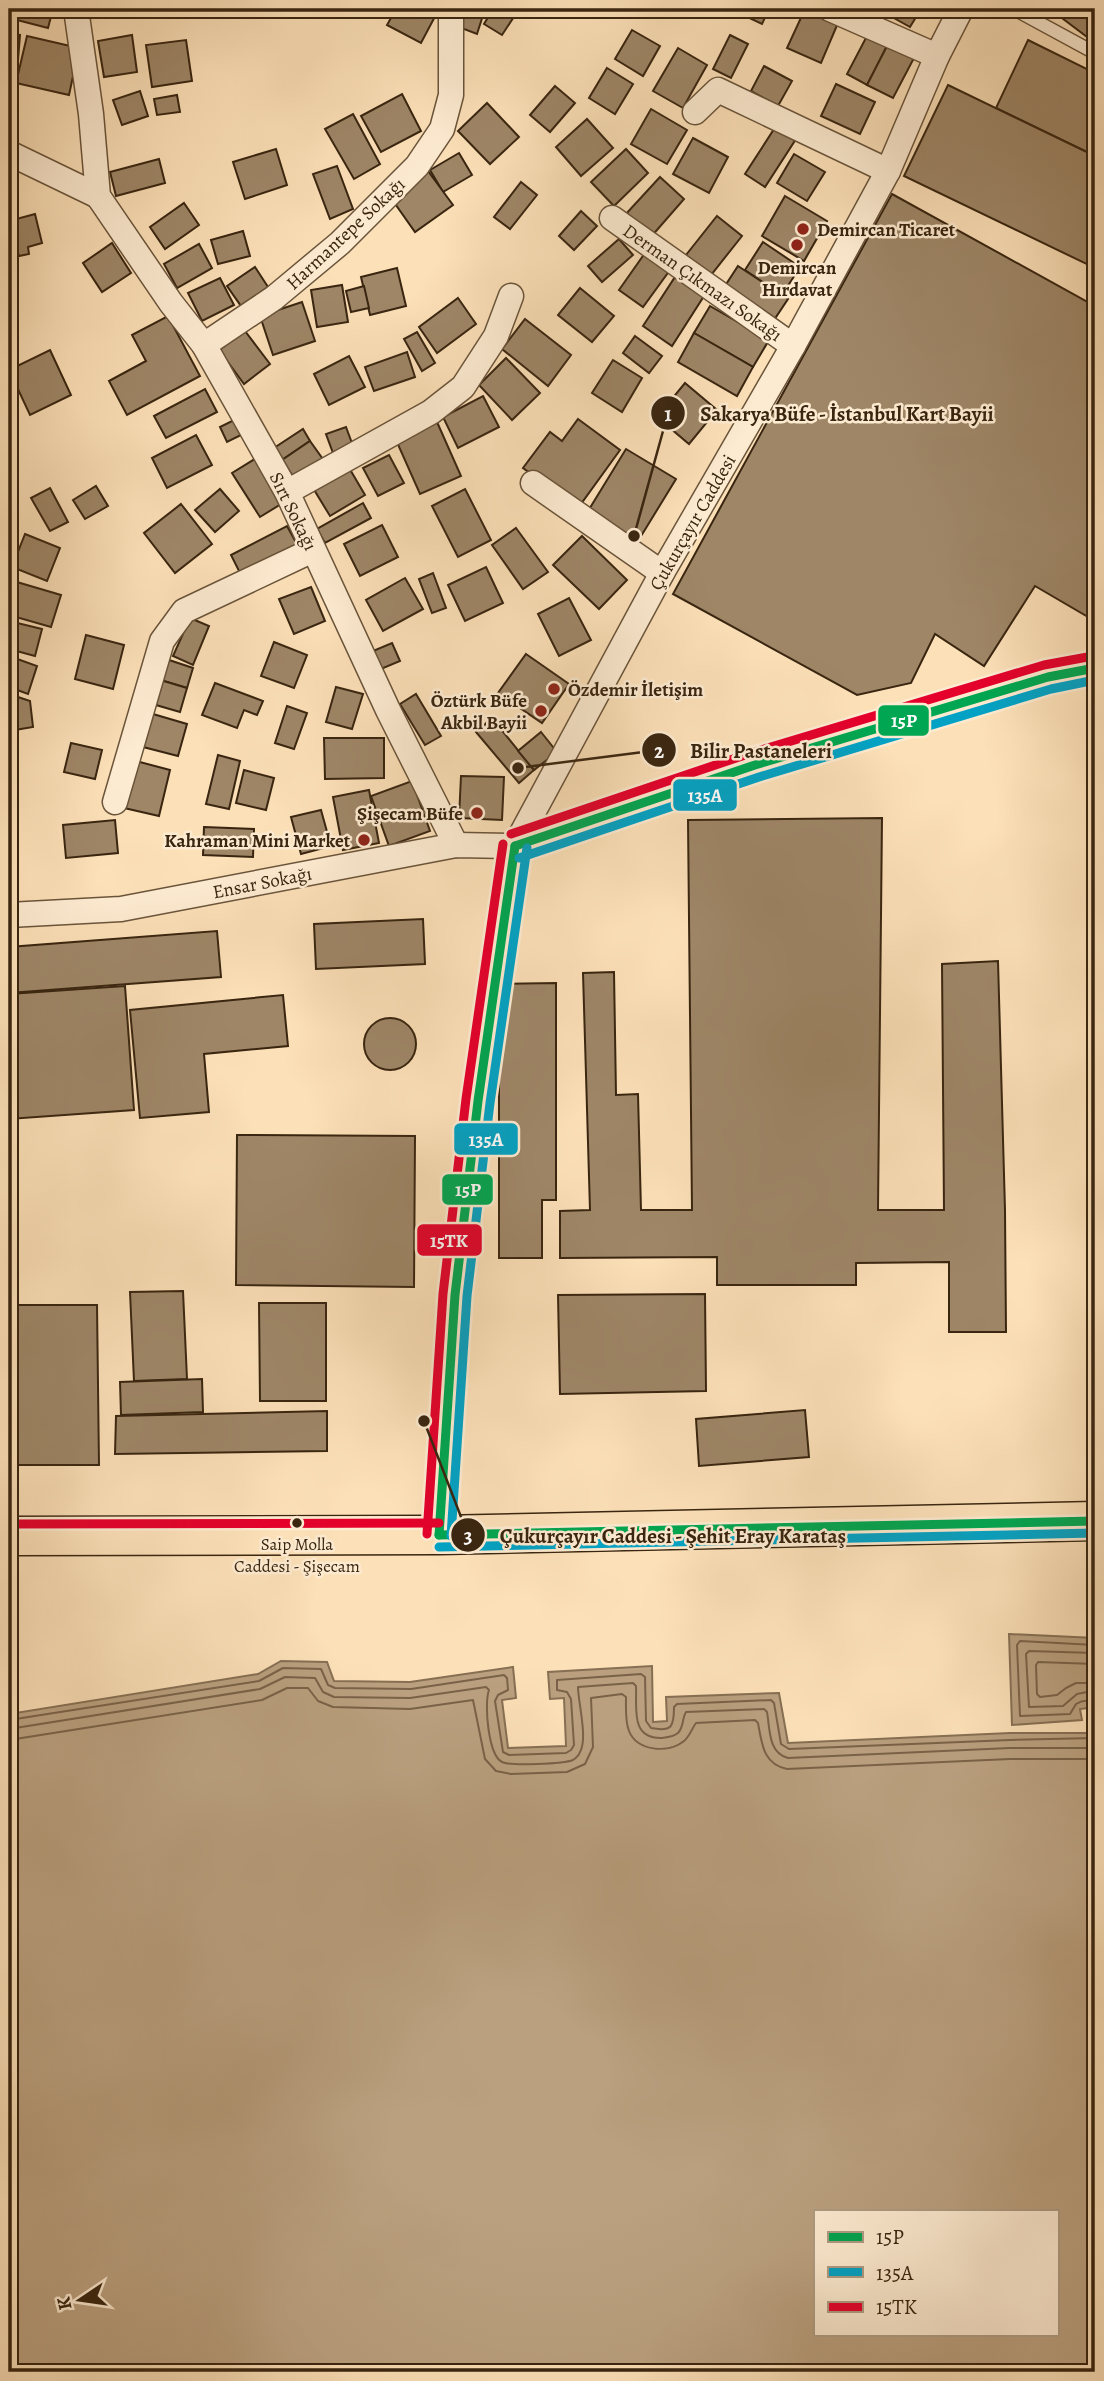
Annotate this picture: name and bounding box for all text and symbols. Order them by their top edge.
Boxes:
street label: Harmantepe Sokağı [280,172,411,296]
place label: Demircan Ticaret [817,217,956,243]
street label: Derman Çıkmazı Sokağı [617,218,787,348]
marker: Demircan Ticaret [795,221,811,237]
marker: Demircan Hırdavat [789,237,805,253]
place label: Demircan Hırdavat [758,255,837,303]
callout: Sakarya Büfe - İstanbul Kart Bayii [651,392,1008,434]
text: 1 [664,400,672,428]
text: Sakarya Büfe - İstanbul Kart Bayii [700,400,994,428]
street label: Çukurçayır Caddesi [643,450,742,595]
street label: Sırt Sokağı [263,468,323,555]
place label: Özdemir İletişim [568,677,703,703]
marker: Özdemir İletişim [546,681,562,697]
place label: Öztürk Büfe Akbil Bayii [431,688,527,736]
marker: Öztürk Büfe Akbil Bayii [533,703,549,719]
line badge: 15P [877,704,930,737]
text: 15P [891,708,917,734]
callout: Bilir Pastaneleri [641,729,846,771]
text: 2 [654,737,664,765]
text: Bilir Pastaneleri [690,737,832,765]
line badge: 135A [672,778,738,812]
text: 135A [688,783,724,809]
place label: Şişecam Büfe [357,801,463,827]
marker: Şişecam Büfe [469,805,485,821]
place label: Kahraman Mini Market [164,828,351,854]
marker: Kahraman Mini Market [356,832,372,848]
street label: Ensar Sokağı [210,861,314,905]
line badge: 135A [453,1122,519,1156]
text: 135A [469,1127,505,1153]
line badge: 15P [441,1173,494,1206]
text: 15P [455,1177,481,1203]
line badge: 15TK [416,1223,483,1257]
text: 15TK [430,1228,469,1254]
callout: Çukurçayır Caddesi - Şehit Eray Karataş [451,1514,861,1556]
marker: Saip Molla Caddesi - Şişecam [290,1516,304,1530]
text: 3 [463,1522,473,1550]
text: Çukurçayır Caddesi - Şehit Eray Karataş [500,1522,846,1550]
place label: Saip Molla Caddesi - Şişecam [234,1533,360,1578]
legend [814,2210,1058,2336]
text: 15P [876,2223,904,2251]
text: 135A [876,2259,914,2287]
north arrow [46,2266,116,2336]
text: 15TK [876,2293,917,2321]
text: K [50,2294,78,2313]

